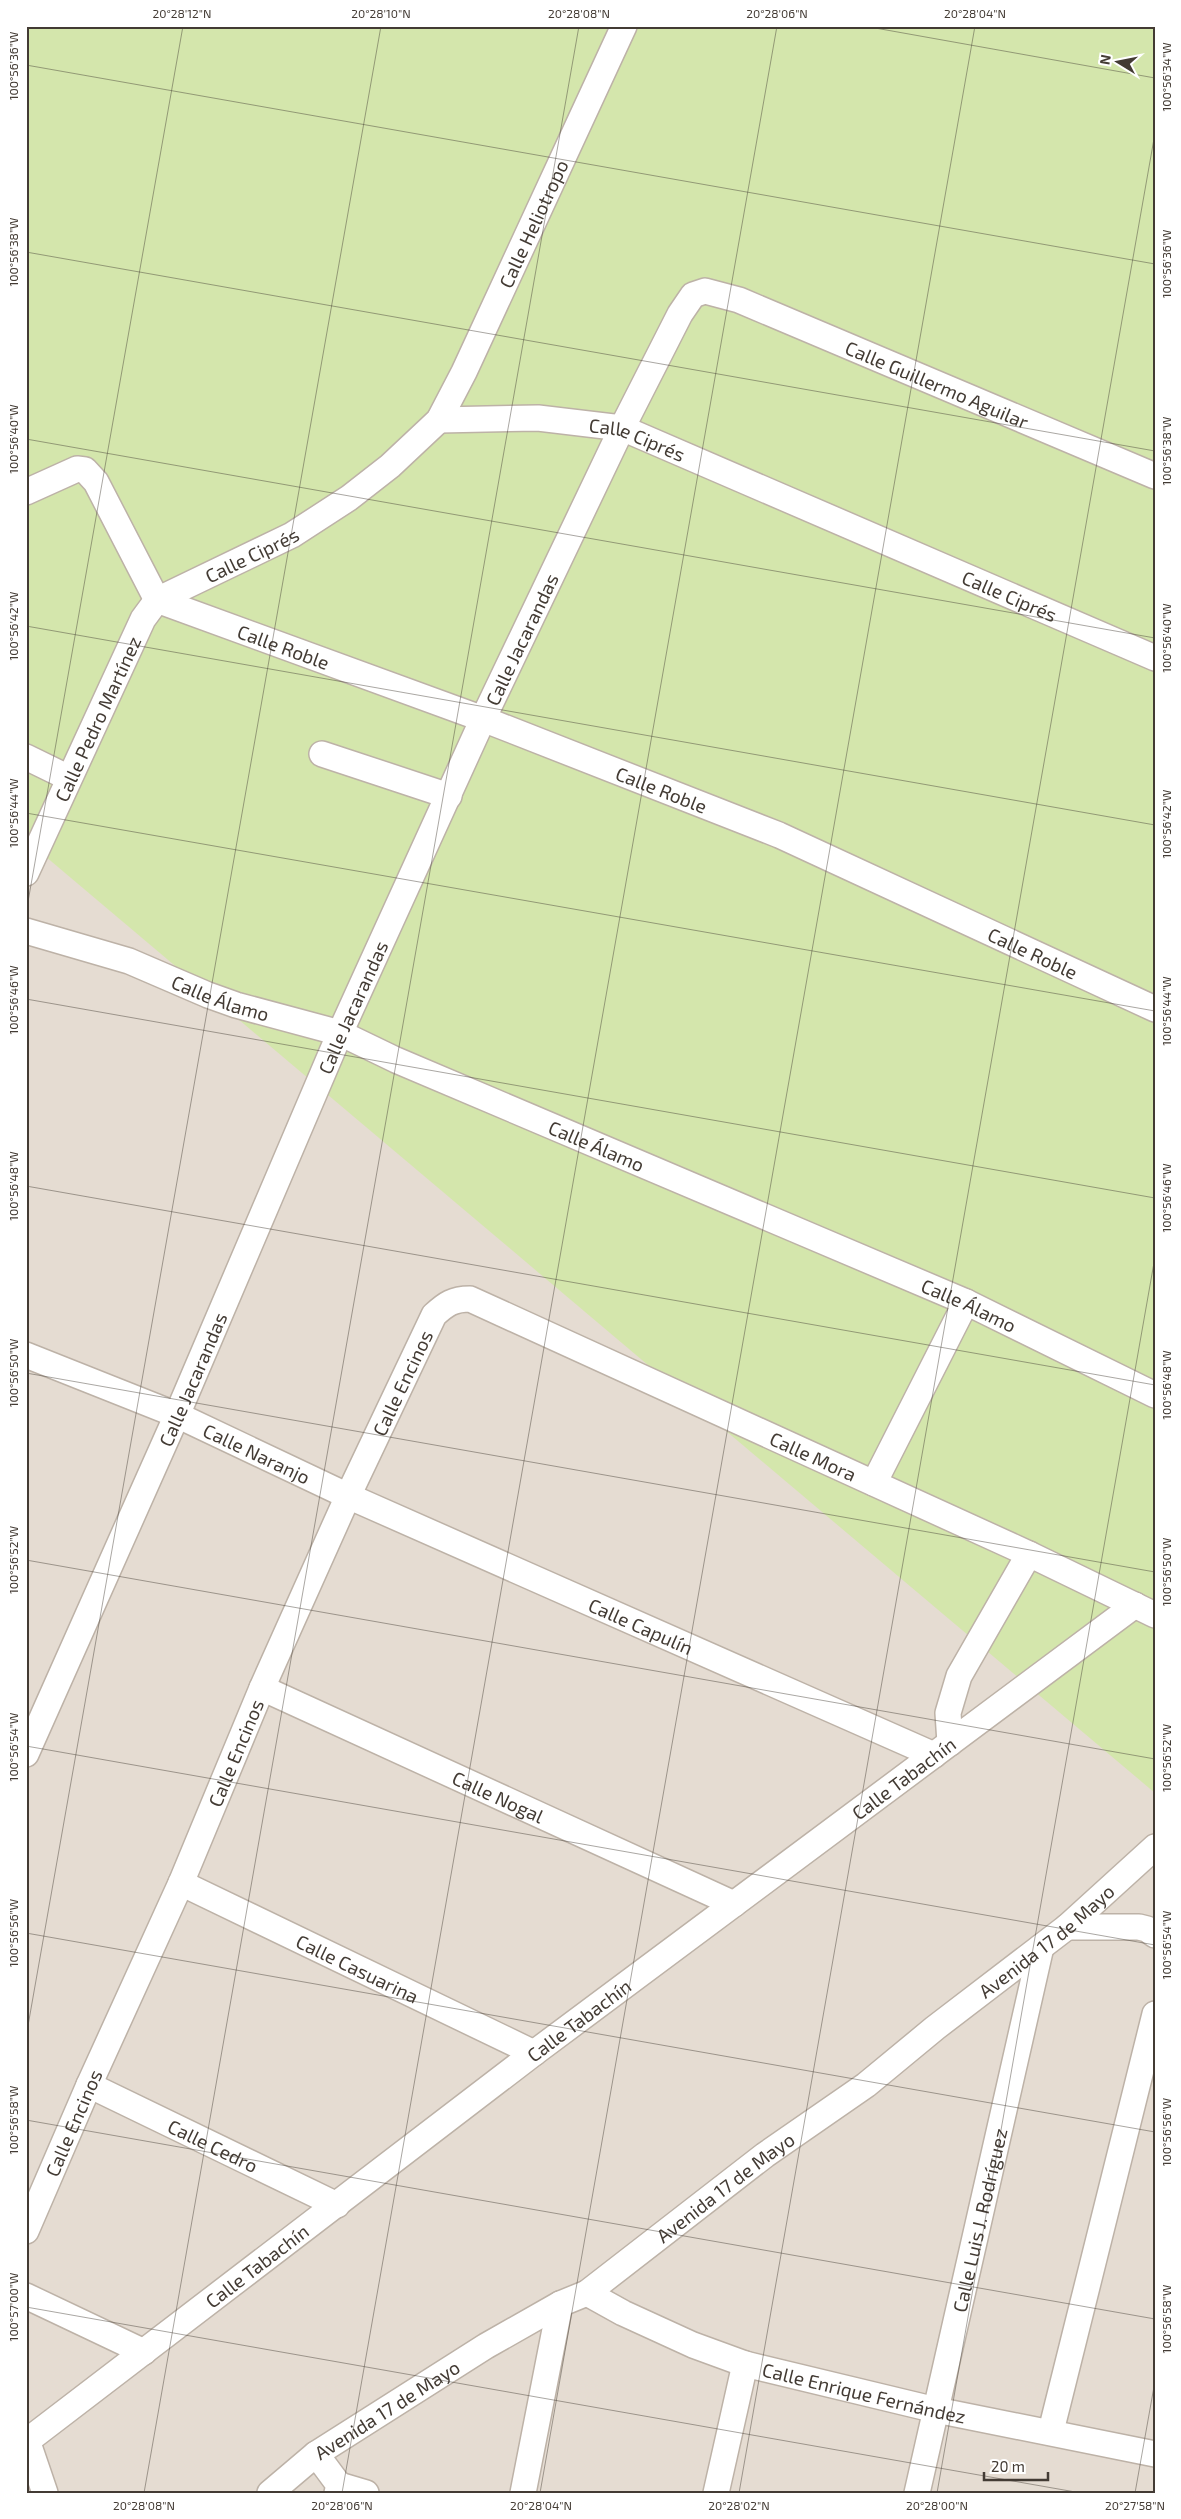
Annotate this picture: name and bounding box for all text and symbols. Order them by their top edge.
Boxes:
text: 20°28'12"N [152,6,212,20]
text: 20°28'10"N [351,6,411,20]
text: 20°28'08"N [548,6,610,20]
text: 20°28'06"N [746,6,808,20]
text: 20°28'04"N [944,6,1006,20]
text: 100°56'36"W [6,32,20,100]
north arrow [1094,38,1144,88]
text: 100°56'34"W [1159,42,1173,112]
text: N [1095,53,1114,66]
street label: Calle Heliotropo [493,156,572,291]
text: 100°56'38"W [6,218,20,286]
text: 100°56'36"W [1159,230,1173,298]
street label: Calle Guillermo Aguilar [842,335,1033,433]
text: 100°56'40"W [6,404,20,474]
street label: Calle Ciprés [588,413,689,465]
text: 100°56'38"W [1159,417,1173,485]
street label: Calle Ciprés [201,522,303,587]
street label: Calle Ciprés [959,565,1061,626]
street label: Calle Jacarandas [480,569,562,709]
text: 100°56'42"W [6,592,20,660]
text: 100°56'40"W [1159,603,1173,673]
street label: Calle Roble [235,619,333,674]
street label: Calle Pedro Martínez [49,632,145,805]
street label: Calle Roble [613,761,711,817]
text: 100°56'44"W [6,778,20,848]
text: 100°56'42"W [1159,790,1173,858]
street label: Calle Roble [985,922,1082,983]
street label: Calle Jacarandas [312,937,392,1077]
text: 100°56'46"W [6,965,20,1035]
street label: Calle Álamo [168,969,272,1025]
text: 100°56'44"W [1159,976,1173,1046]
street label: Calle Álamo [545,1115,648,1176]
text: 100°56'48"W [6,1151,20,1221]
text: 100°56'46"W [1159,1163,1173,1233]
street label: Calle Álamo [918,1273,1020,1337]
street label: Calle Jacarandas [153,1309,231,1450]
street label: Calle Encinos [367,1326,437,1439]
text: 100°56'50"W [6,1339,20,1407]
text: 100°56'48"W [1159,1350,1173,1420]
street label: Calle Naranjo [200,1418,314,1488]
street label: Calle Mora [767,1426,860,1485]
text: 100°56'52"W [6,1526,20,1594]
text: 100°56'50"W [1159,1538,1173,1606]
street label: Calle Capulín [585,1592,697,1659]
street label: Calle Encinos [203,1696,268,1810]
text: 100°56'54"W [6,1713,20,1781]
text: 100°56'52"W [1159,1724,1173,1792]
street label: Calle Tabachín [847,1732,960,1824]
street label: Calle Nogal [449,1765,548,1827]
street label: Avenida 17 de Mayo [974,1879,1118,2002]
text: 100°56'56"W [6,1899,20,1967]
text: 100°56'54"W [1159,1911,1173,1979]
street label: Calle Casuarina [293,1929,423,2007]
street label: Calle Tabachín [522,1974,635,2066]
street label: Calle Encinos [40,2066,106,2180]
text: 100°56'58"W [6,2086,20,2154]
text: 100°56'56"W [1159,2098,1173,2166]
street label: Calle Cedro [164,2114,262,2177]
street label: Calle Luis J. Rodríguez [947,2126,1011,2314]
street label: Avenida 17 de Mayo [651,2127,798,2247]
street label: Calle Tabachín [200,2219,313,2312]
text: 100°57'00"W [6,2273,20,2341]
text: 100°56'58"W [1159,2285,1173,2353]
street label: Avenida 17 de Mayo [310,2354,464,2464]
street label: Calle Enrique Fernández [760,2357,968,2427]
scale bar [984,2449,1047,2481]
text: 20 m [991,2457,1025,2475]
text: 20°28'08"N [113,2498,175,2512]
text: 20°28'06"N [311,2498,373,2512]
text: 20°28'04"N [510,2498,572,2512]
text: 20°28'02"N [708,2498,770,2512]
text: 20°28'00"N [906,2498,968,2512]
text: 20°27'58"N [1105,2498,1165,2512]

